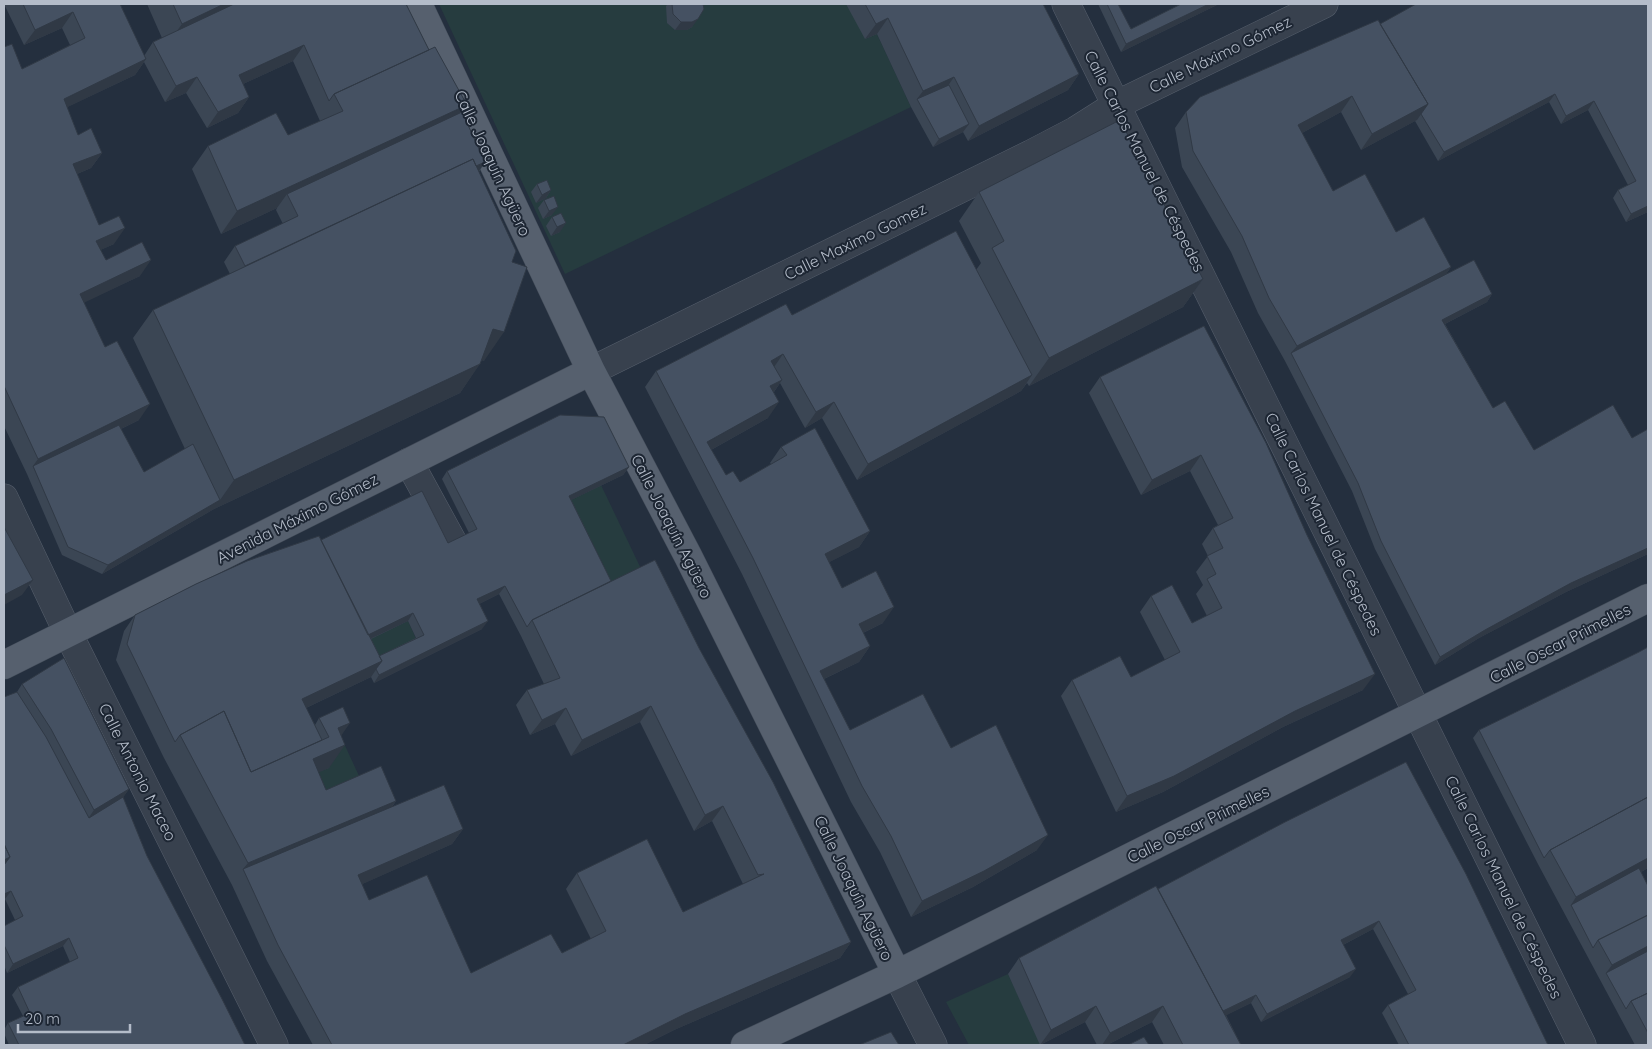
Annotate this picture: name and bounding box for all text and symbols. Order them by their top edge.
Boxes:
street label: Calle Máximo Gómez [1146,11,1294,97]
street label: Calle Carlos Manuel de Céspedes [1080,47,1210,275]
street label: Calle Joaquín Agüero [450,87,536,239]
street label: Calle Maximo Gomez [781,198,929,284]
street label: Calle Carlos Manuel de Céspedes [1261,409,1387,639]
street label: Calle Joaquín Agüero [627,451,717,601]
street label: Avenida Máximo Gómez [213,469,381,567]
street label: Calle Oscar Primelles [1486,599,1634,687]
street label: Calle Antonio Maceo [95,700,181,844]
street label: Calle Carlos Manuel de Céspedes [1441,772,1567,1002]
street label: Calle Oscar Primelles [1124,781,1272,867]
street label: Calle Joaquín Agüero [810,812,898,964]
scale bar [18,1002,130,1034]
text: 20 m [25,1009,60,1028]

